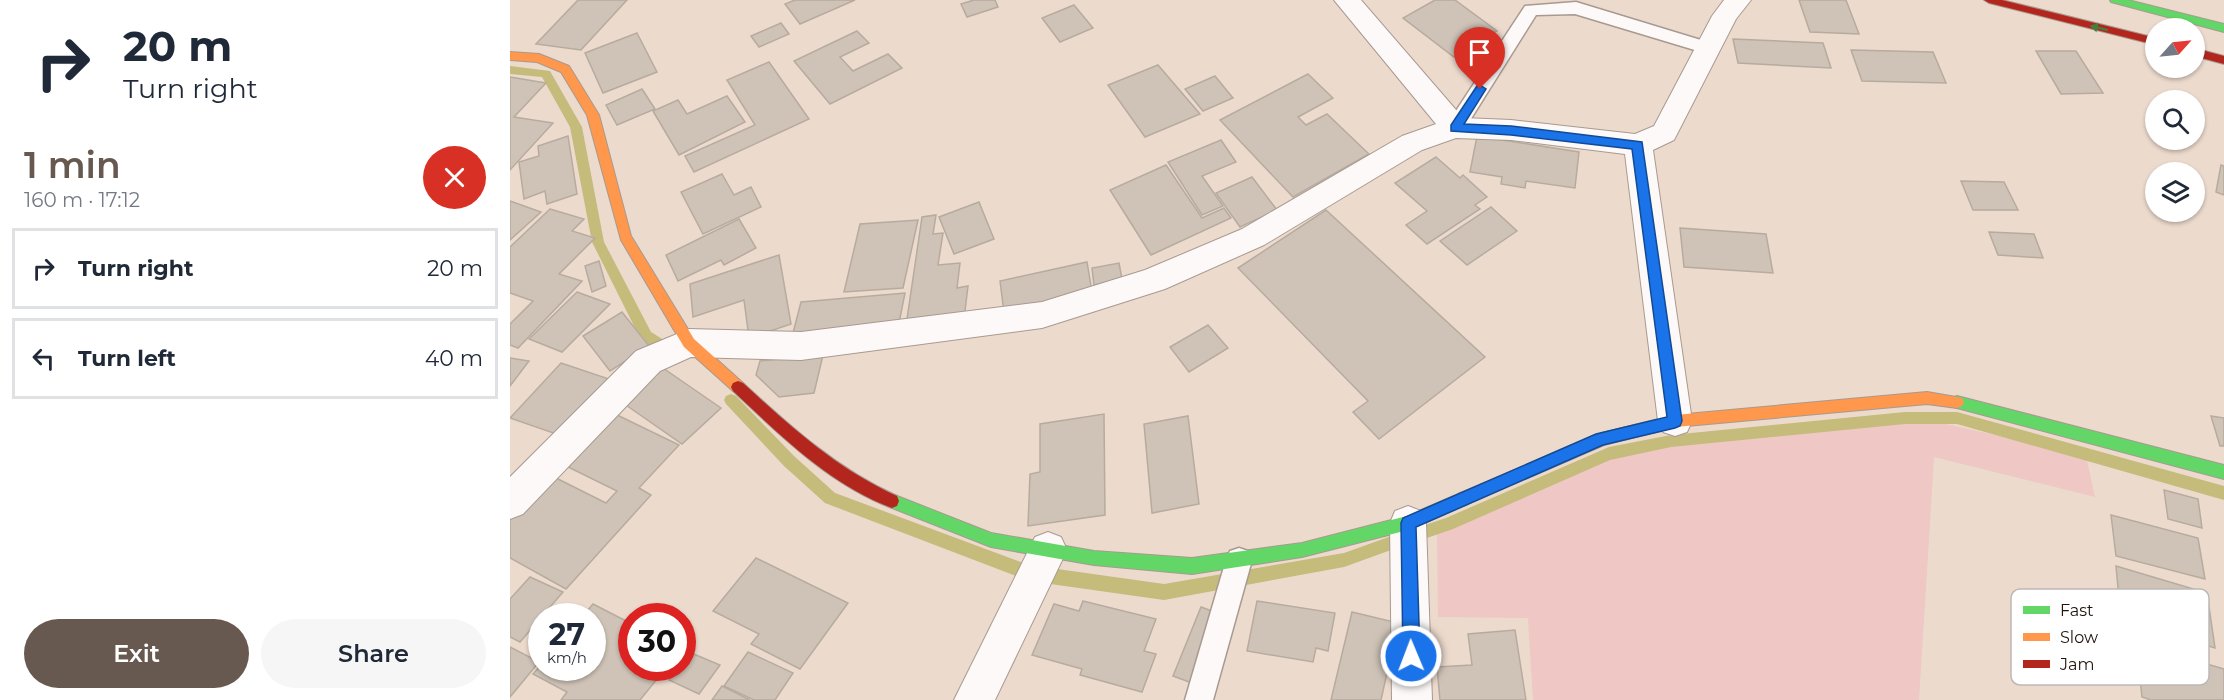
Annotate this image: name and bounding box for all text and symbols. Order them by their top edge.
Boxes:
north arrow [2145,18,2205,78]
map controls [2145,18,2205,222]
text: 20 m [123,20,232,72]
one-way arrow [2090,23,2108,32]
icon: right [24,24,102,102]
pin [1454,27,1505,89]
icon: arrive [1463,36,1496,69]
text: Turn right [123,72,258,105]
button: search [2145,90,2205,150]
text: 1 min [24,143,121,187]
button: close [423,146,486,209]
button: layers [2145,162,2205,222]
text: 160 m · 17:12 [24,188,140,212]
icon: right [27,252,60,285]
text: Turn right [78,255,193,282]
text: 20 m [427,255,483,282]
icon: left [27,342,60,375]
text: Turn left [78,345,176,372]
text: 40 m [425,345,483,372]
legend [2011,589,2209,685]
text: Fast [2060,601,2094,620]
speed limit sign: 30 [618,603,696,681]
text: 27 [549,616,585,653]
button: Exit [24,619,249,688]
button: Share [261,619,486,688]
position arrow [1379,624,1443,688]
text: Slow [2060,628,2098,647]
text: km/h [547,648,587,667]
text: Jam [2059,655,2094,674]

